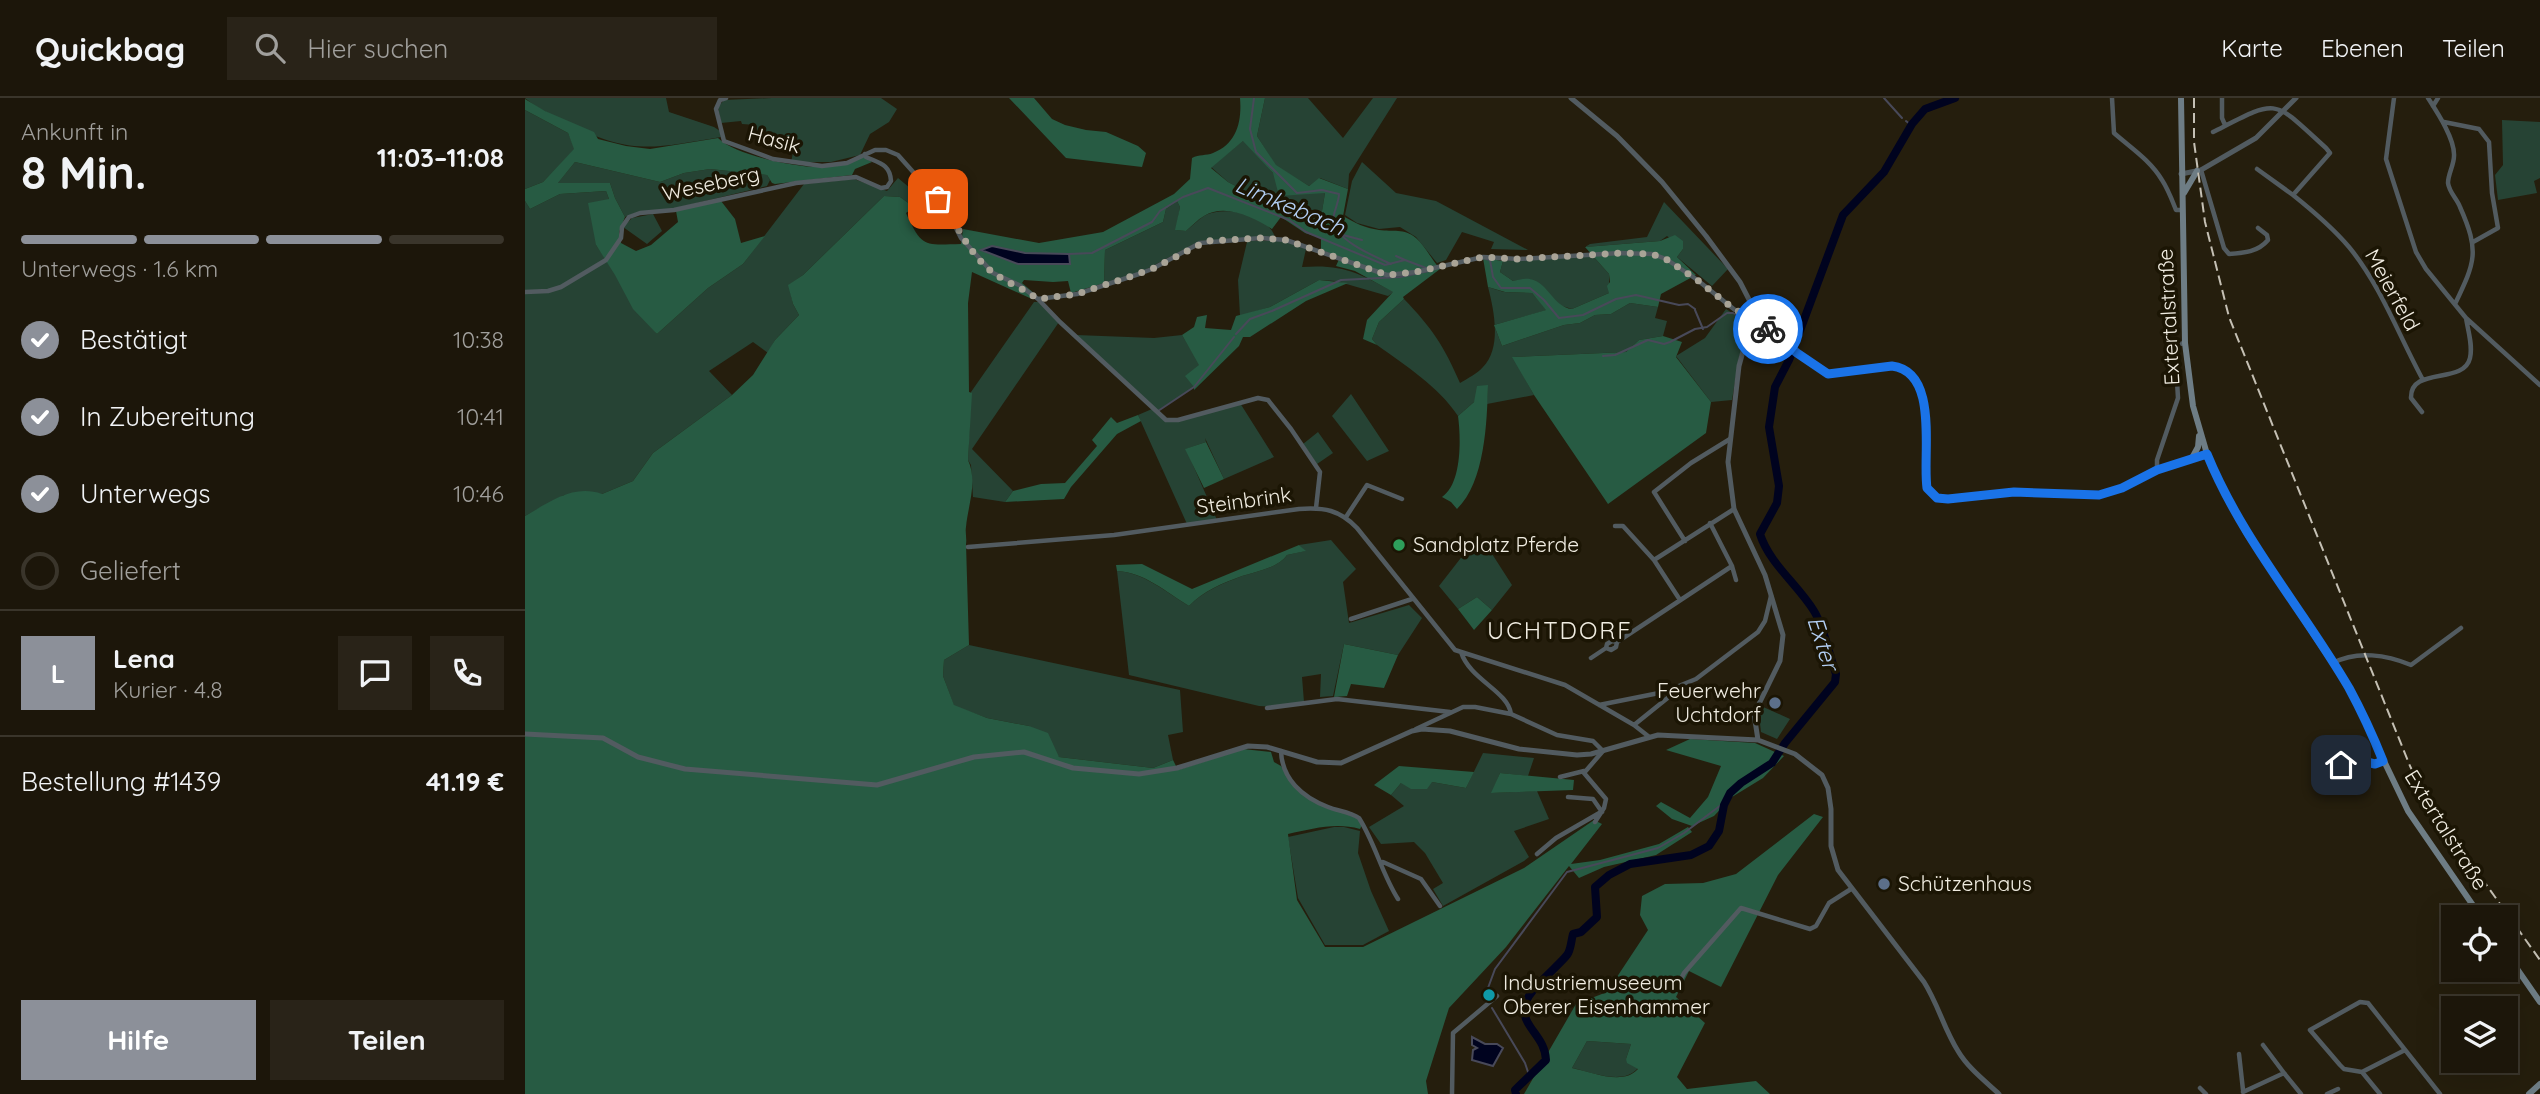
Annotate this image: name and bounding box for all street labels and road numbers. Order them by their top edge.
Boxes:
street label: Hasik [745,120,803,159]
street label: Weseberg [660,160,762,206]
street label: Meierfeld [2360,244,2426,335]
street label: Extertalstraße [2151,248,2185,386]
street label: Steinbrink [1195,480,1293,520]
street label: Extertalstraße [2400,765,2494,894]

